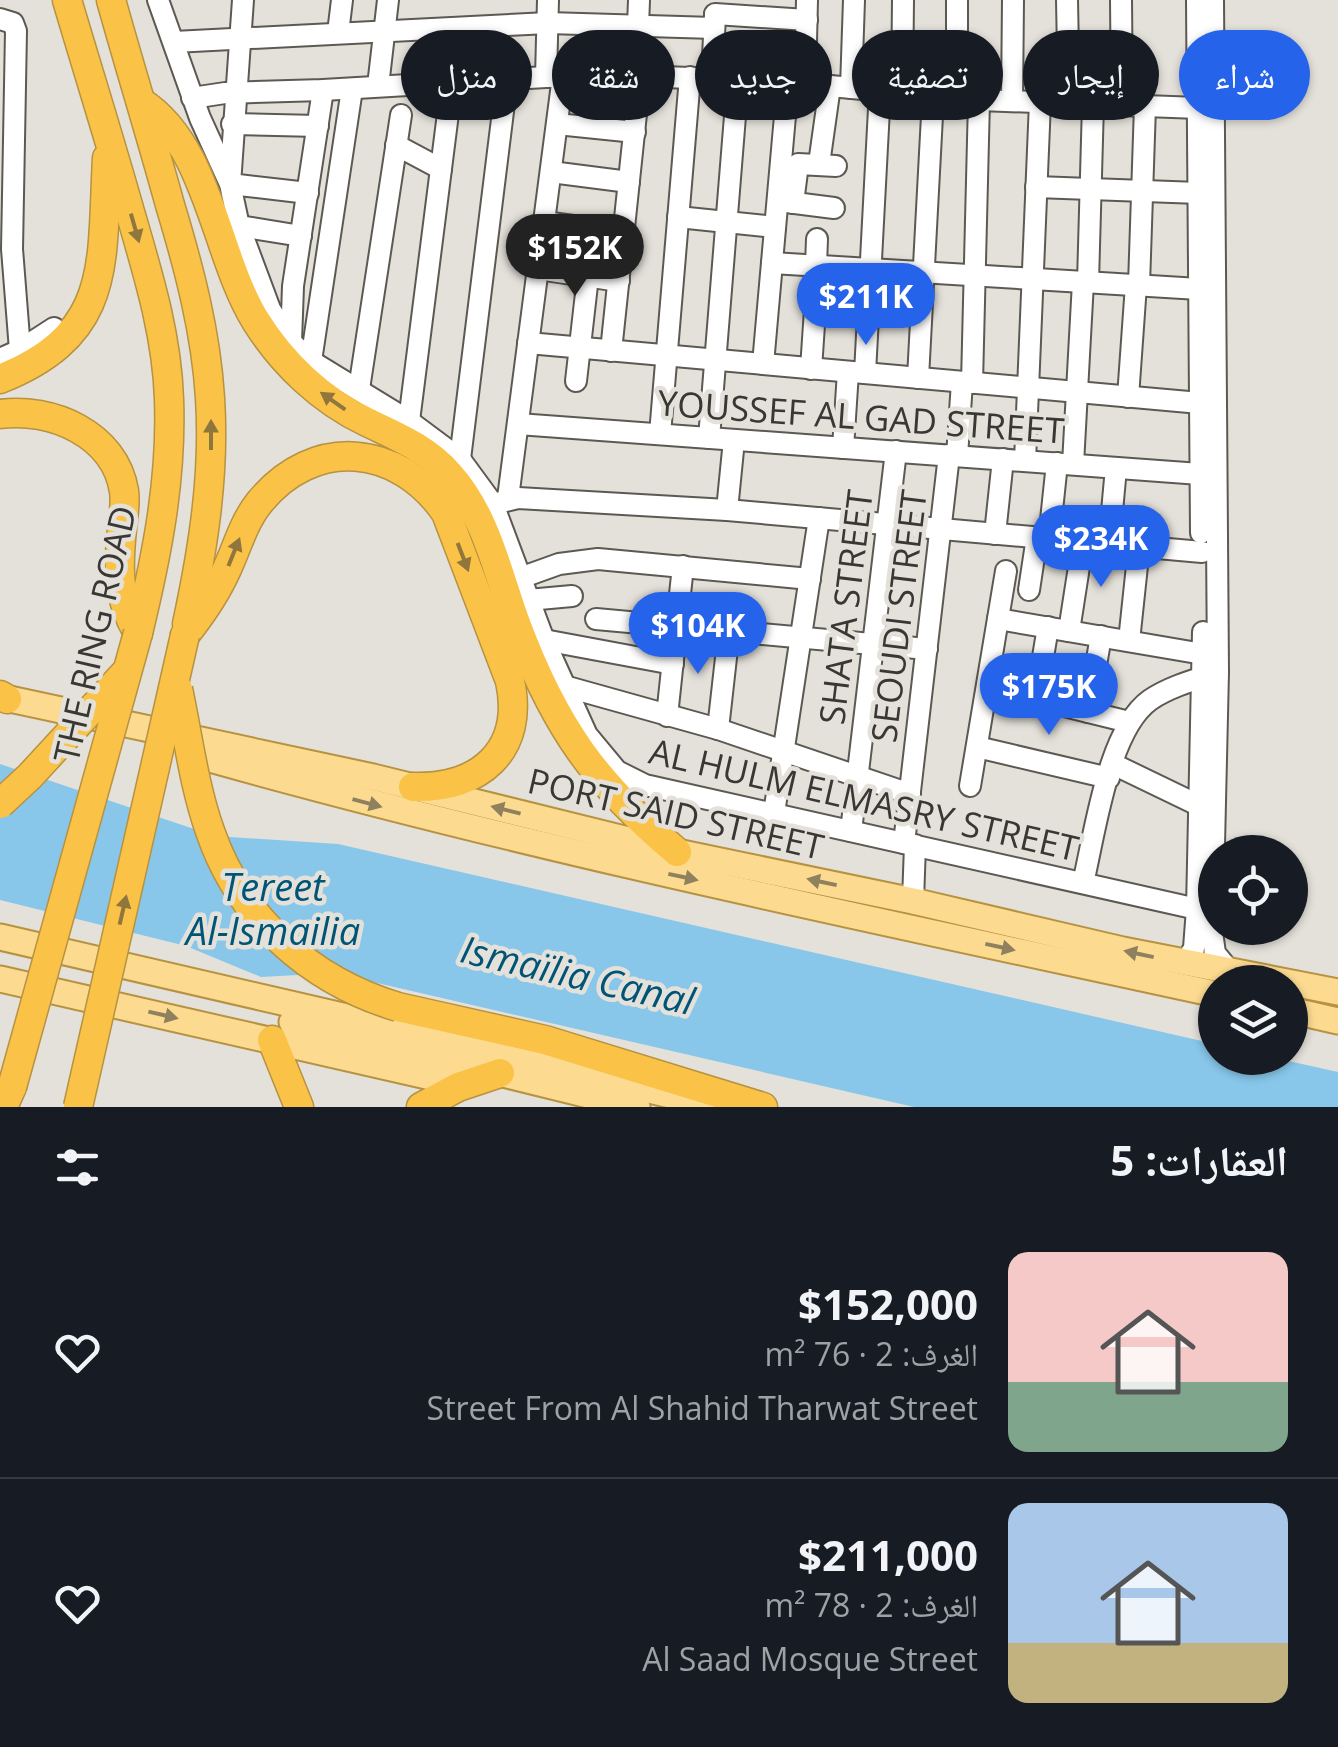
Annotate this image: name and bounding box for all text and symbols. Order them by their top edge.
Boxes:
chip: منزل [401,30,532,120]
chip: شقة [552,30,675,120]
chip: جديد [695,30,832,120]
chip: تصفية [852,30,1003,120]
chip: إيجار [1023,30,1159,120]
chip: شراء [1179,30,1310,120]
one-way arrow [128,213,143,243]
pin: $152K [505,214,645,299]
text: $152K [528,225,622,268]
pin: $211K [796,263,936,348]
text: $211K [819,274,913,317]
street label: YOUSSEF AL GAD STREET [656,378,1066,454]
one-way arrow [320,392,347,411]
one-way arrow [203,419,219,451]
street label: SHATA STREET [807,487,883,727]
street label: SEOUDI STREET [859,487,937,745]
street label: THE RING ROAD [42,501,146,767]
pin: $234K [1031,505,1171,590]
text: $234K [1054,516,1148,559]
one-way arrow [226,537,242,567]
one-way arrow [455,542,471,572]
pin: $104K [628,592,768,677]
text: $104K [651,603,745,646]
pin: $175K [979,653,1119,738]
text: $175K [1002,664,1096,707]
street label: AL HULM ELMASRY STREET [645,727,1083,871]
street label: PORT SAID STREET [524,756,828,870]
one-way arrow [352,795,383,811]
one-way arrow [490,801,521,817]
map controls [1198,835,1308,1075]
button: locate [1198,835,1308,945]
water label: Tereet Al-Ismailia [183,860,360,956]
one-way arrow [668,870,699,885]
one-way arrow [806,873,837,889]
one-way arrow [116,894,132,925]
water label: Ismaïlia Canal [456,922,701,1026]
one-way arrow [985,940,1016,956]
one-way arrow [1123,945,1154,961]
button: layers [1198,965,1308,1075]
one-way arrow [148,1008,179,1024]
text: العقارات: 5 [1110,1131,1288,1188]
icon: filters [50,1140,105,1195]
text: $152,000 [798,1275,978,1332]
icon: home [1088,1292,1208,1412]
icon: heart [50,1325,105,1380]
text: الغرف: 2 · 76 m² [765,1332,978,1375]
text: Street From Al Shahid Tharwat Street [427,1386,978,1429]
text: $211,000 [798,1526,978,1583]
icon: home [1088,1543,1208,1663]
icon: heart [50,1576,105,1631]
text: الغرف: 2 · 78 m² [765,1583,978,1626]
text: Al Saad Mosque Street [642,1637,978,1680]

